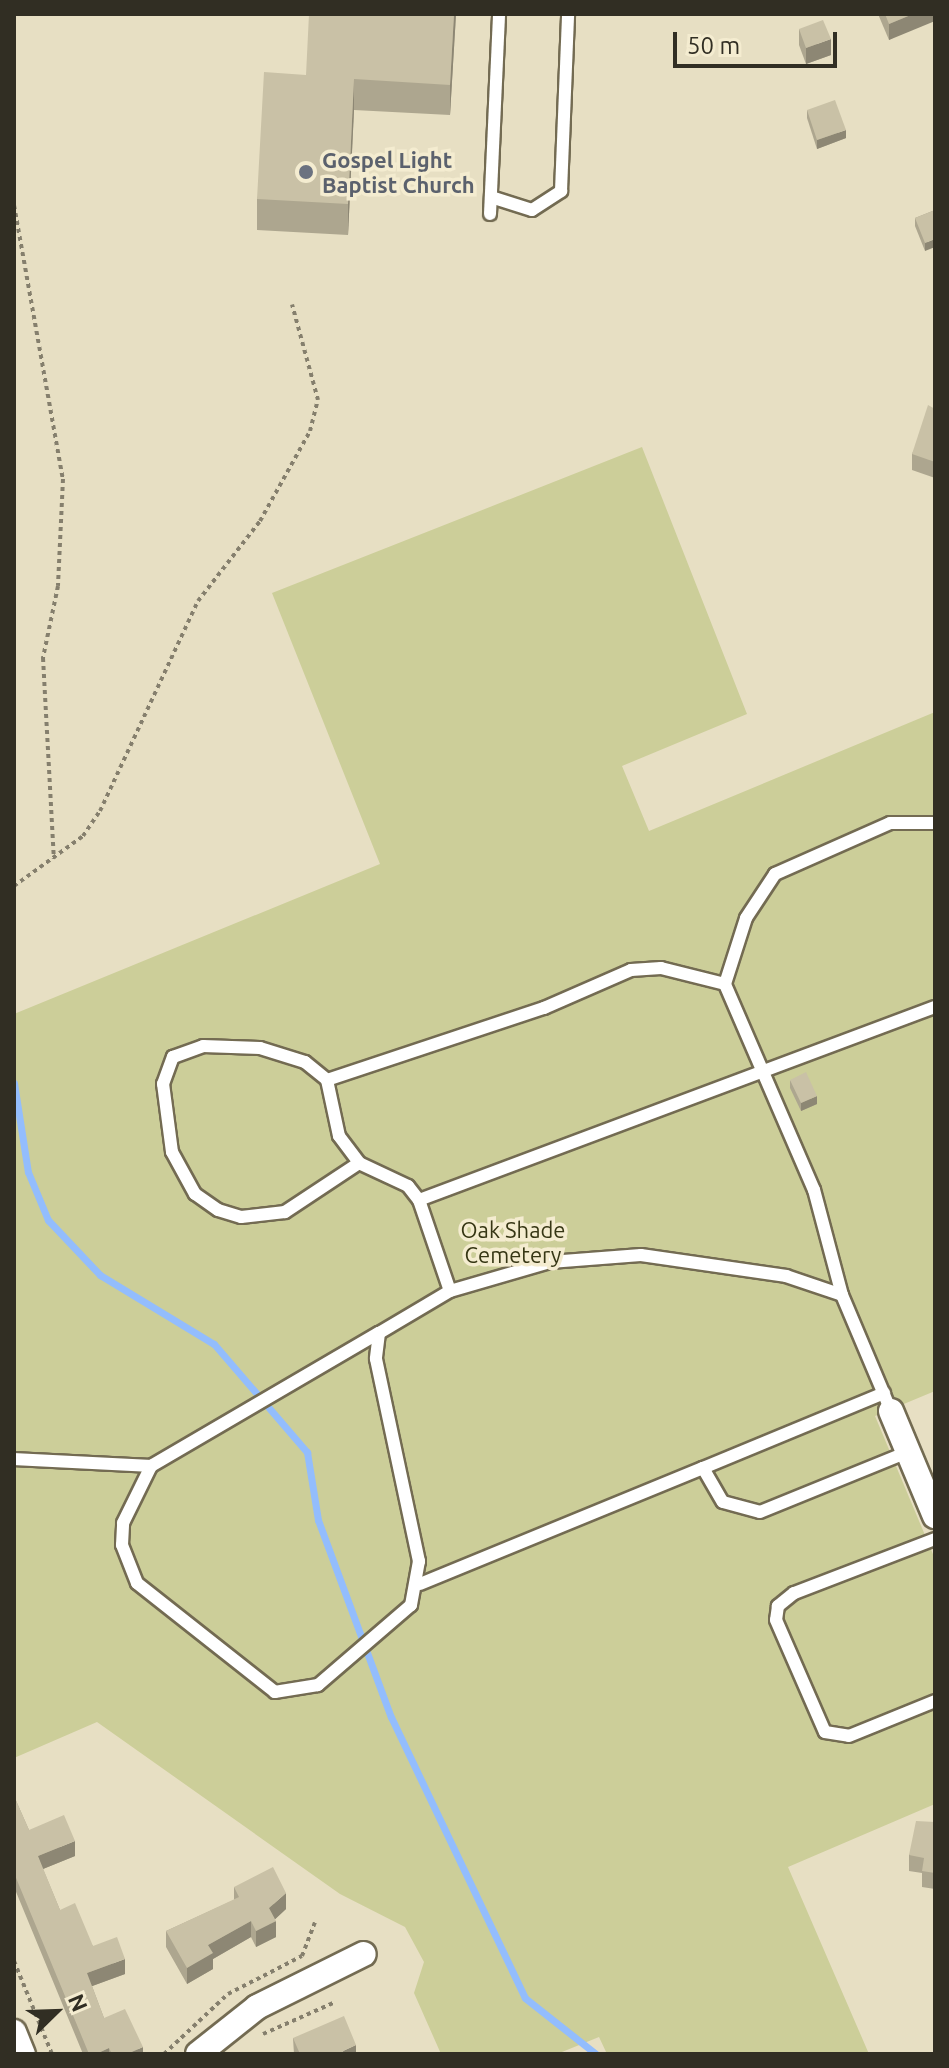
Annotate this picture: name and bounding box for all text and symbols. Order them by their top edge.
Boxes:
scale bar [677,16,841,66]
text: 50 m [687,32,740,59]
place label: Gospel Light Baptist Church [322,146,475,198]
marker: Gospel Light Baptist Church [297,163,315,181]
park label: Oak Shade Cemetery [461,1216,565,1268]
north arrow [16,1972,96,2052]
text: N [64,1990,93,2015]

